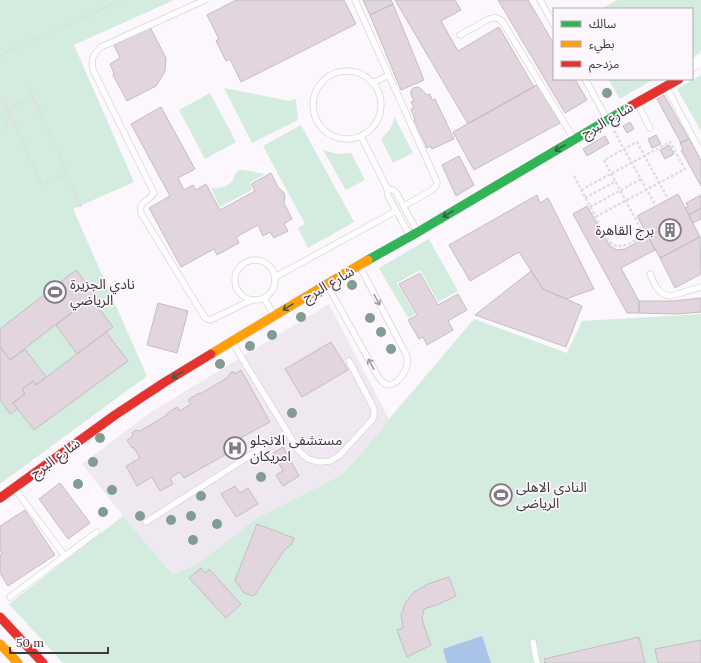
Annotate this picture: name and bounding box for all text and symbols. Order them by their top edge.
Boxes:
legend [553,8,693,80]
text: سالك [589,16,616,31]
text: بطيء [589,36,615,54]
text: مزدحم [589,56,619,73]
street label: شارع البرج [578,98,637,144]
one-way arrow [554,144,566,152]
one-way arrow [442,210,454,218]
building icon: برج القاهرة [657,217,683,243]
place label: برج القاهرة [595,221,654,241]
street label: شارع البرج [299,262,358,308]
place label: نادي الجزيرة الرياضي [70,275,135,311]
sports icon: نادي الجزيرة الرياضي [42,279,68,305]
one-way arrow [374,294,381,306]
one-way arrow [282,304,294,312]
one-way arrow [367,358,375,370]
one-way arrow [171,371,182,379]
place label: مستشفى الانجلو امريكان [250,431,342,465]
street label: شارع البرج [27,434,85,484]
hospital icon: مستشفى الانجلو امريكان [222,435,248,461]
place label: النادى الاهلى الرياضى [516,478,587,512]
sports icon: النادى الاهلى الرياضى [488,482,514,508]
scale bar [10,629,108,655]
text: 50 m [16,635,44,650]

